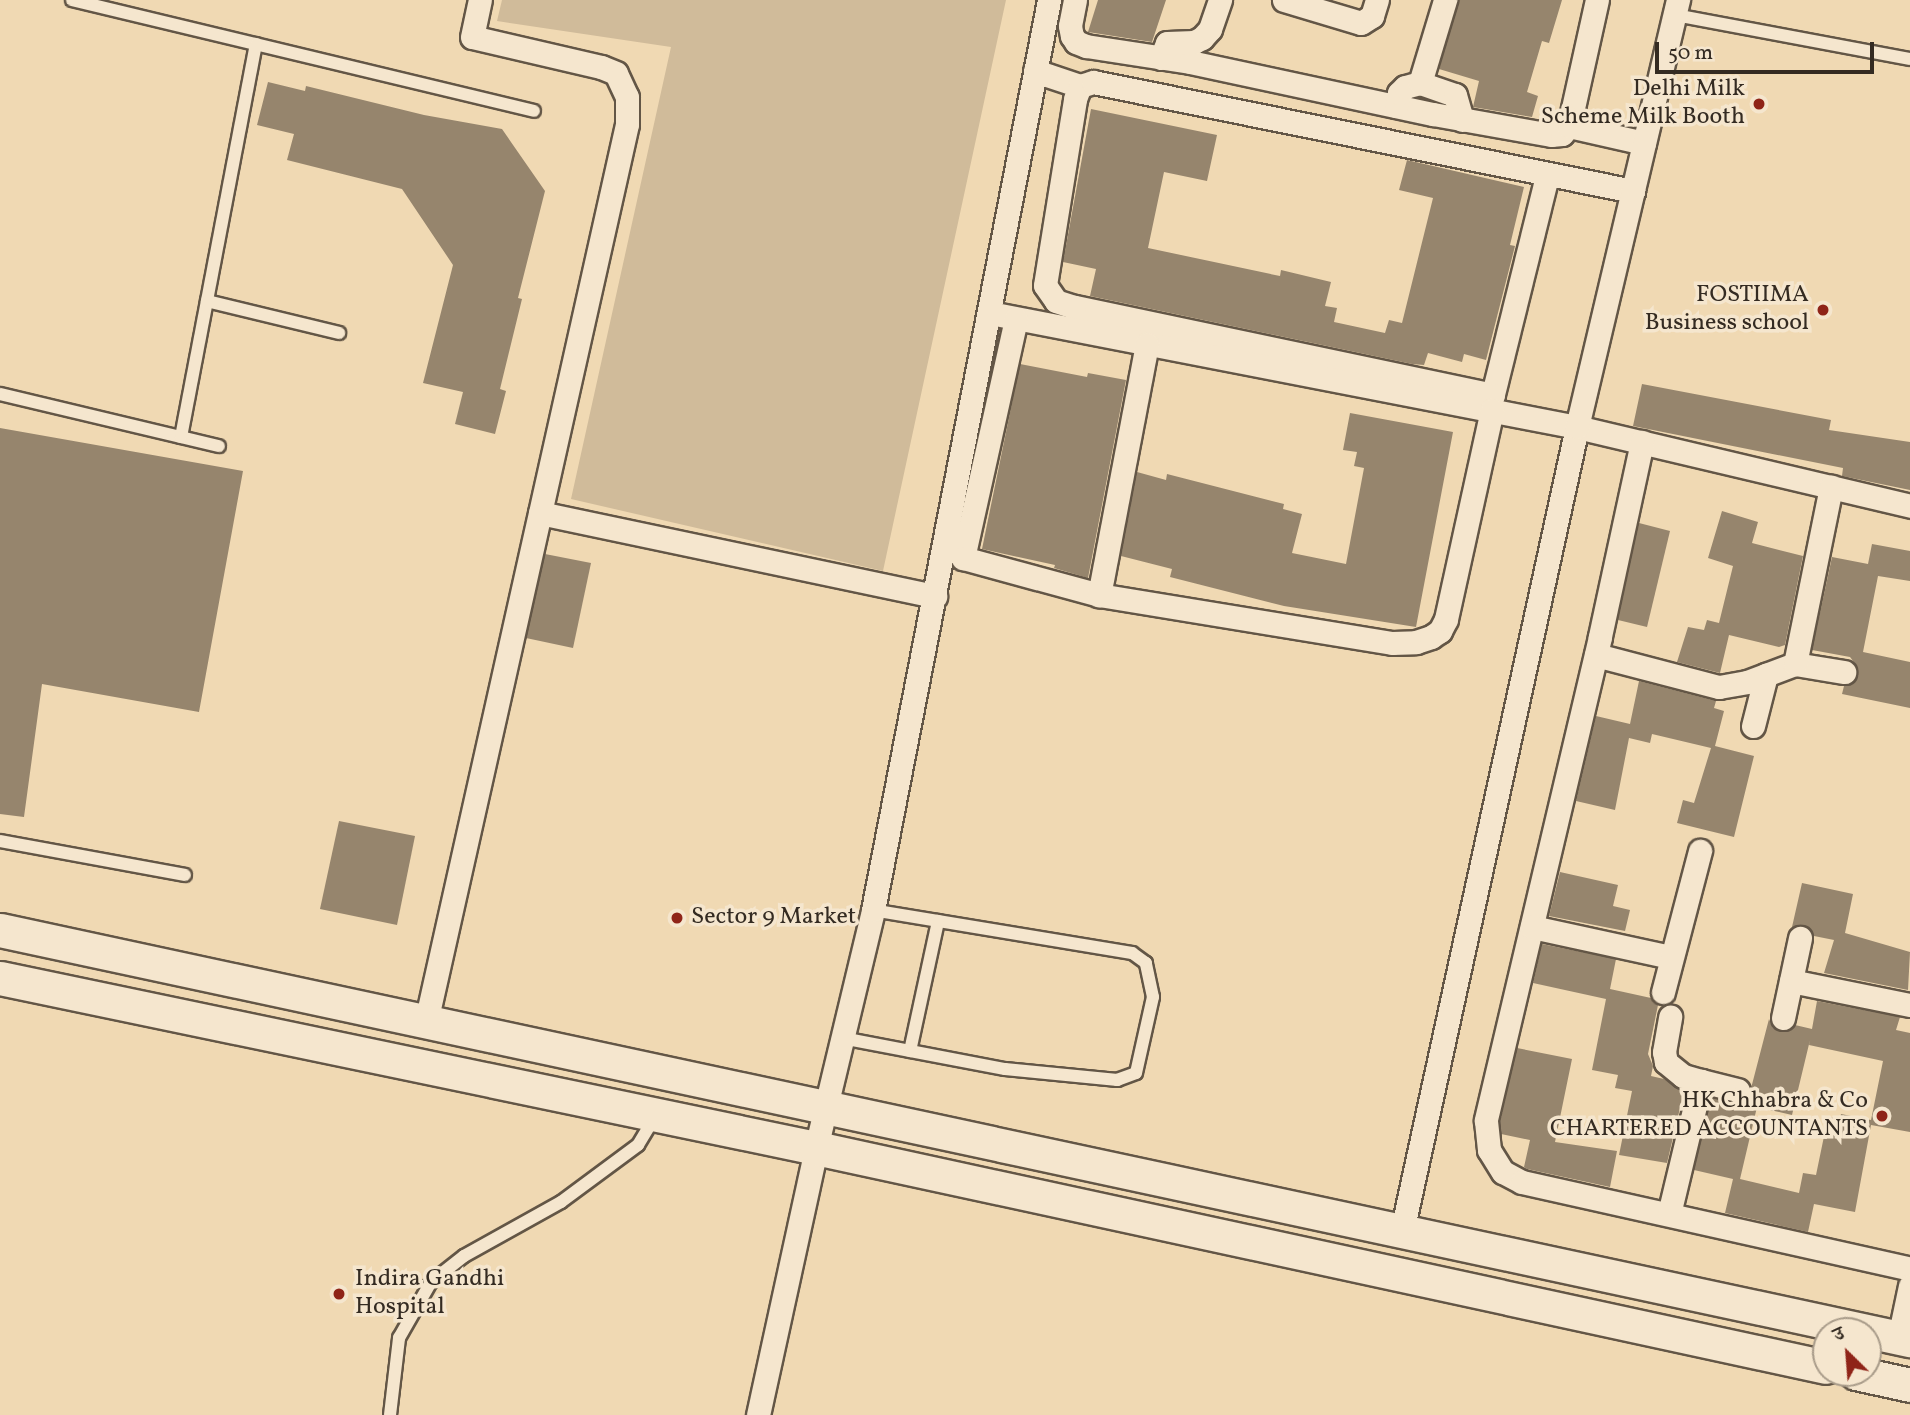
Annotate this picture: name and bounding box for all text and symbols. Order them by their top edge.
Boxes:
scale bar [1658,28,1877,72]
text: 50 m [1668,39,1713,68]
place label: Delhi Milk Scheme Milk Booth [1541,76,1745,132]
marker: Delhi Milk Scheme Milk Booth [1751,96,1767,112]
place label: FOSTIIMA Business school [1645,282,1809,338]
marker: FOSTIIMA Business school [1815,302,1831,318]
place label: Sector 9 Market [691,904,856,932]
marker: Sector 9 Market [669,910,685,926]
place label: HK Chhabra & Co CHARTERED ACCOUNTANTS [1550,1088,1868,1144]
marker: HK Chhabra & Co CHARTERED ACCOUNTANTS [1874,1108,1890,1124]
place label: Indira Gandhi Hospital [355,1266,504,1322]
marker: Indira Gandhi Hospital [329,1284,349,1304]
north arrow [1812,1317,1882,1387]
text: उ [1829,1321,1849,1349]

